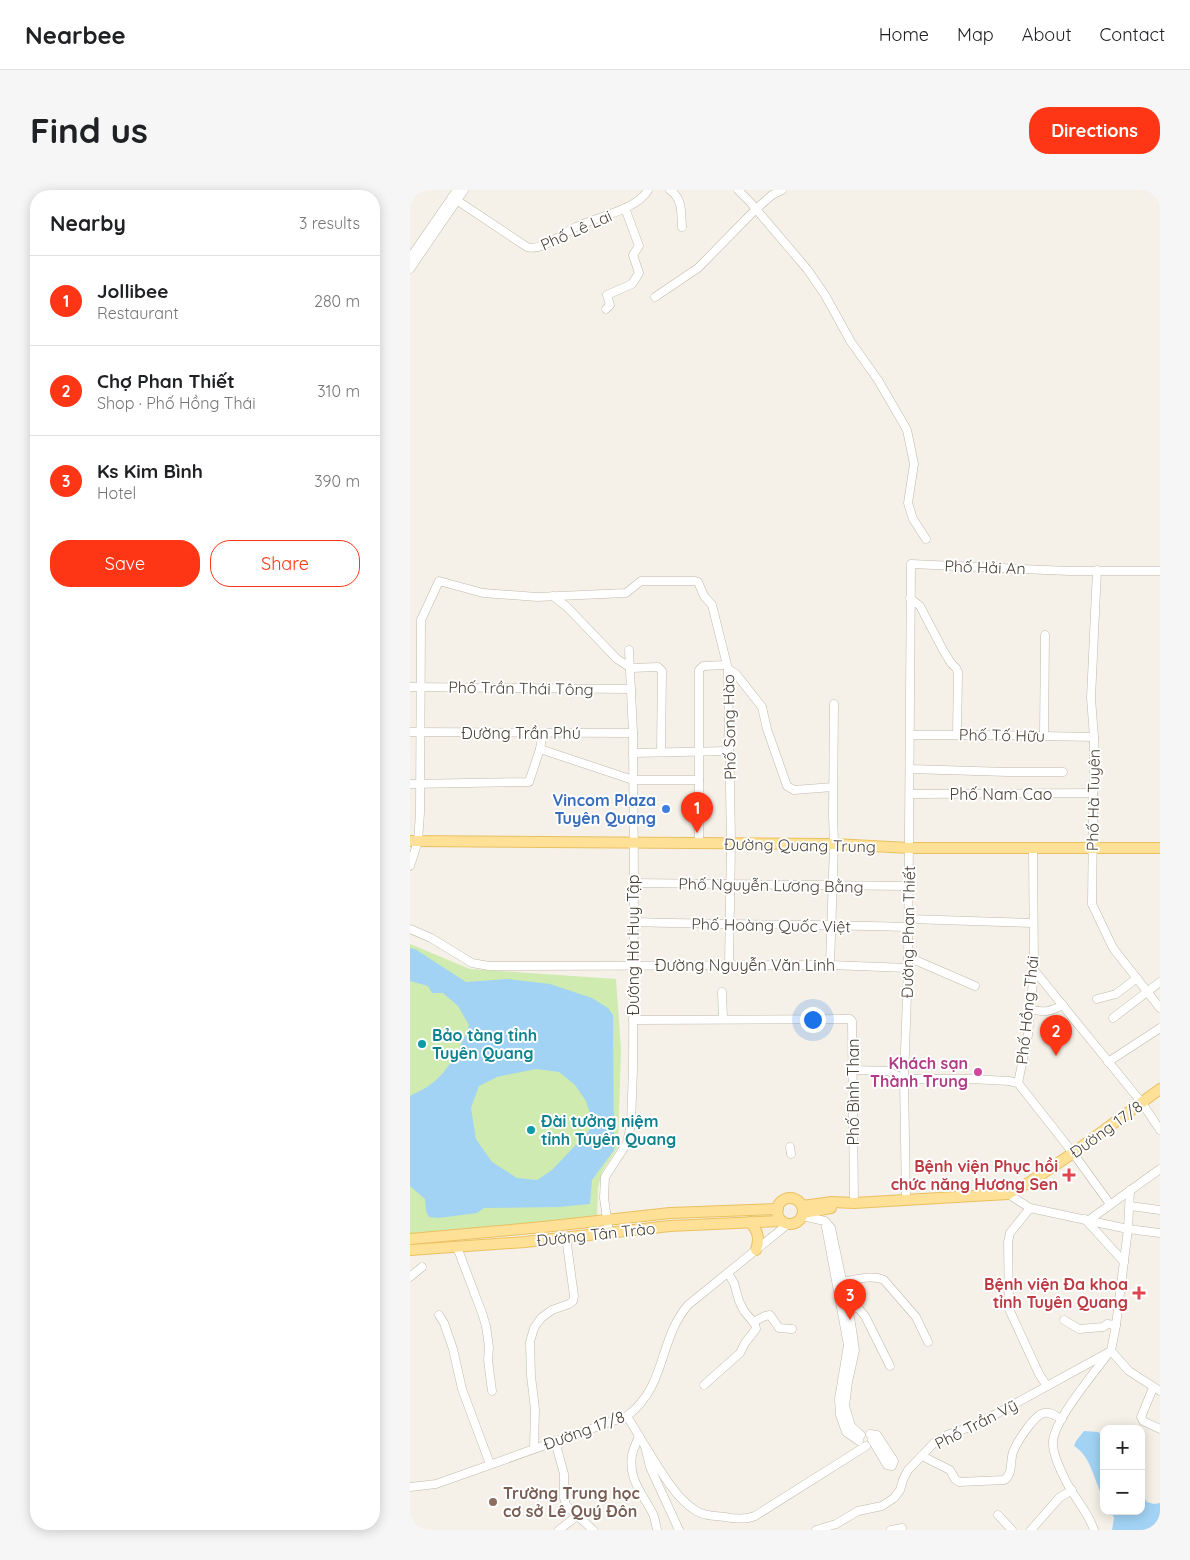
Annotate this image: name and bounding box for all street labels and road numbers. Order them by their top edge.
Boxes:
street label: Phố Lê Lai [537,205,615,255]
street label: Phố Hải An [944,556,1026,578]
street label: Phố Song Hào [718,674,740,780]
street label: Phố Trần Thái Tông [448,677,594,699]
street label: Đường Trần Phú [461,723,581,743]
street label: Phố Tố Hữu [959,724,1045,746]
street label: Phố Hà Tuyên [1082,749,1104,851]
street label: Phố Nam Cao [950,784,1052,804]
street label: Đường Quang Trung [724,834,876,856]
street label: Đường Phan Thiết [897,866,919,998]
street label: Phố Nguyễn Lương Bằng [678,873,864,897]
street label: Đường Hà Huy Tập [623,875,643,1016]
street label: Phố Hoàng Quốc Việt [691,914,851,936]
street label: Đường Nguyễn Văn Linh [655,955,835,975]
street label: Phố Hồng Thái [1011,955,1043,1065]
street label: Phố Bình Than [843,1039,863,1145]
street label: Đường 17/8 [1066,1096,1146,1162]
street label: Đường Tân Trào [536,1218,656,1250]
street label: Phố Trần Vỹ [931,1395,1021,1453]
street label: Đường 17/8 [541,1406,627,1454]

